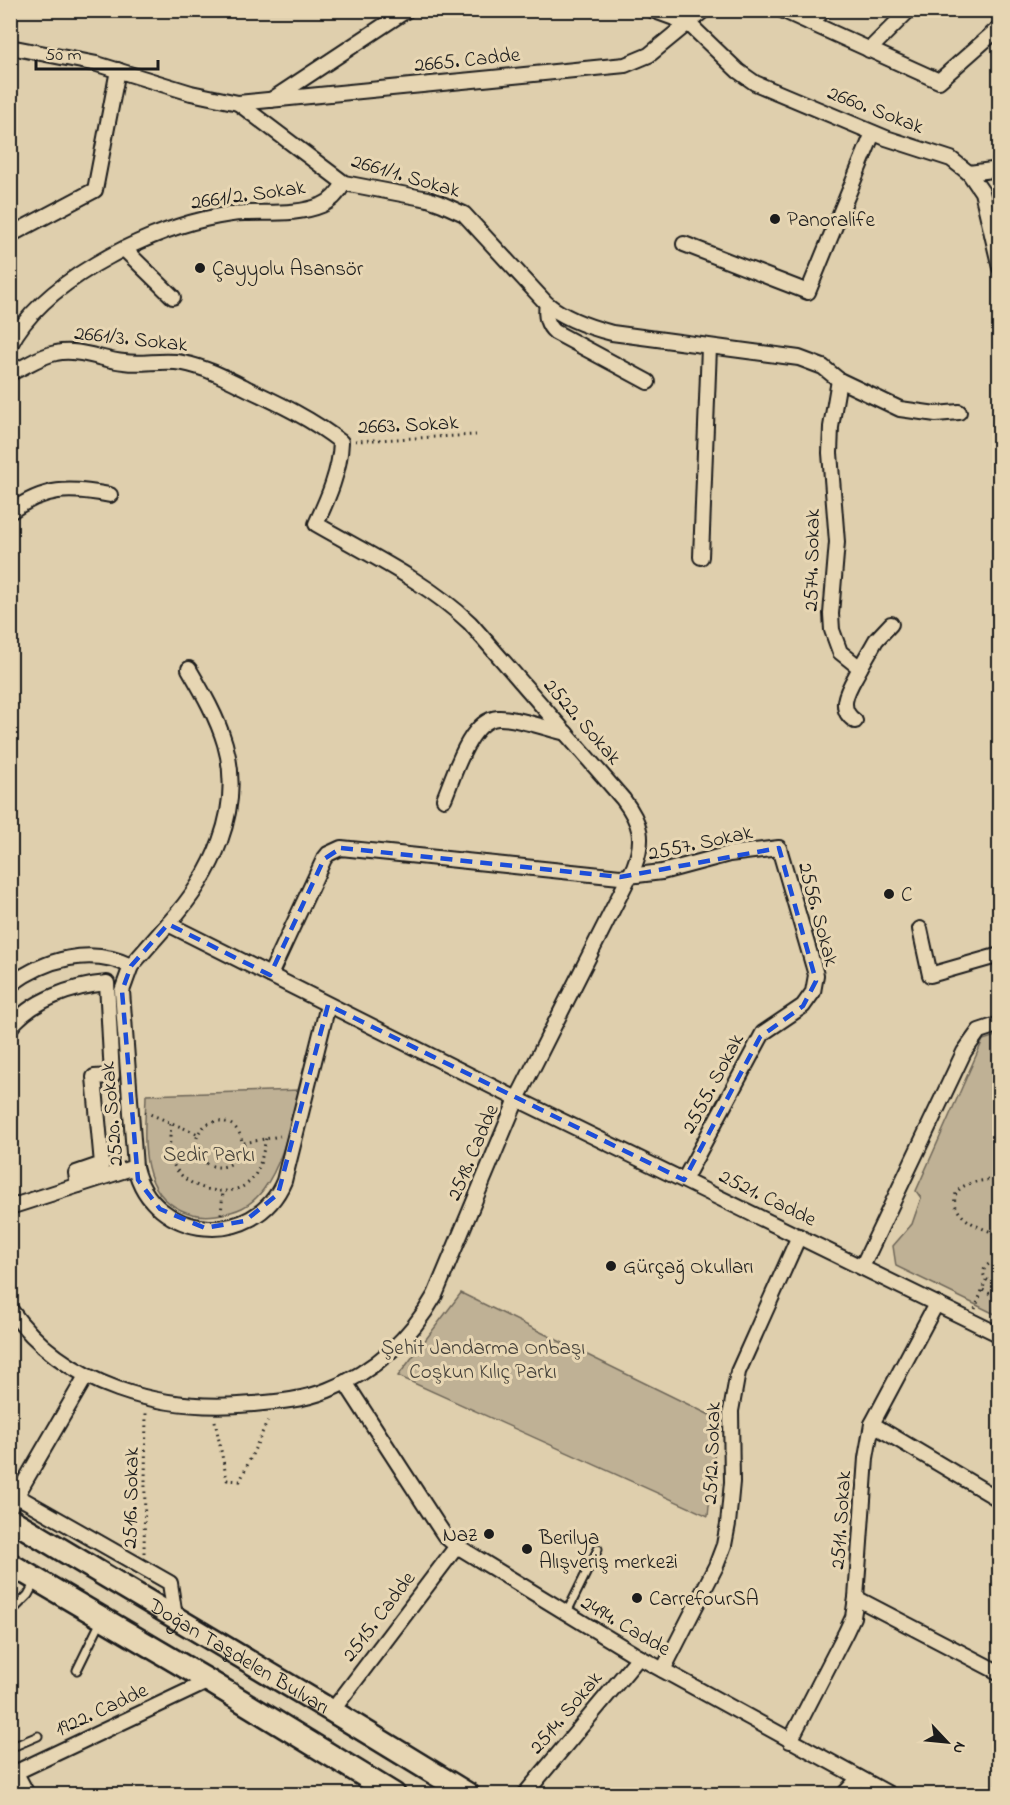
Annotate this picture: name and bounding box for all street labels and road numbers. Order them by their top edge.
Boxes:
street label: 2665. Cadde [413,40,522,81]
street label: 2660. Sokak [823,79,929,143]
street label: 2661/1. Sokak [348,147,464,207]
street label: 2661/2. Sokak [189,173,308,219]
street label: 2661/3. Sokak [73,319,190,361]
street label: 2663. Sokak [357,408,460,444]
street label: 2574. Sokak [797,508,829,612]
street label: 2522. Sokak [535,672,628,773]
street label: 2557. Sokak [645,818,756,870]
street label: 2556. Sokak [789,859,846,971]
street label: 2555. Sokak [675,1028,753,1139]
street label: 2520. Sokak [93,1059,133,1167]
street label: 2518. Cadde [440,1099,508,1206]
street label: 2521. Cadde [713,1162,821,1236]
street label: 2512. Sokak [696,1400,730,1505]
street label: 2516. Sokak [116,1446,148,1549]
street label: 2511. Sokak [824,1469,860,1570]
street label: 2515. Cadde [336,1565,424,1669]
street label: 2494. Cadde [574,1589,676,1665]
street label: Doğan Taşdelen Bulvarı [141,1591,334,1723]
street label: 2514. Sokak [523,1664,611,1762]
street label: 1922. Cadde [51,1676,154,1745]

